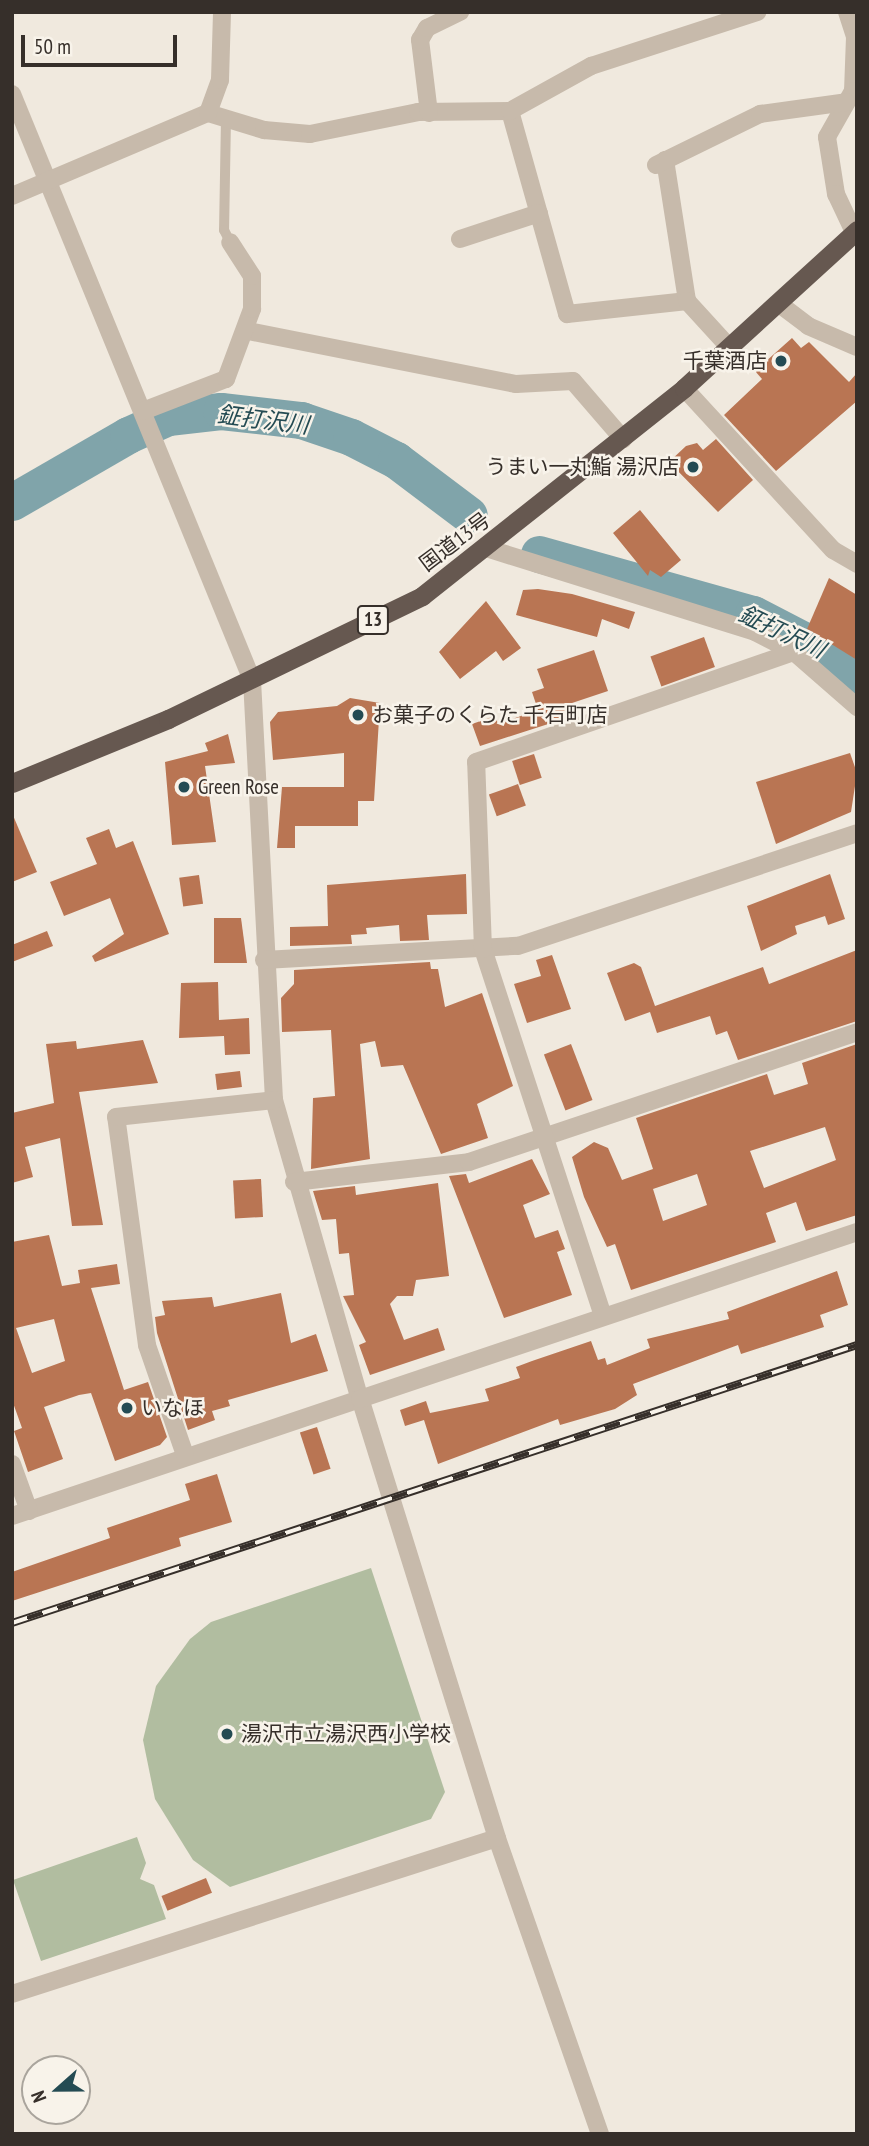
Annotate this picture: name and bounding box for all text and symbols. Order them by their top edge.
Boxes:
scale bar [24,21,180,65]
text: 50 m [34,33,71,60]
place label: 千葉酒店 [683,348,767,374]
marker: 千葉酒店 [773,353,789,369]
water label: 鉦打沢川 [216,401,310,439]
place label: うまい一丸鮨 湯沢店 [486,454,679,480]
marker: うまい一丸鮨 湯沢店 [685,459,701,475]
street label: 国道13号 [415,507,495,577]
water label: 鉦打沢川 [734,600,830,664]
road number: 13 [356,604,390,636]
place label: お菓子のくらた 千石町店 [372,702,607,728]
marker: お菓子のくらた 千石町店 [350,707,366,723]
place label: Green Rose [198,774,279,800]
marker: Green Rose [176,779,192,795]
place label: いなほ [141,1395,204,1421]
marker: いなほ [119,1400,135,1416]
place label: 湯沢市立湯沢西小学校 [241,1721,451,1747]
marker: 湯沢市立湯沢西小学校 [219,1726,235,1742]
north arrow [21,2055,91,2125]
text: N [25,2088,51,2106]

